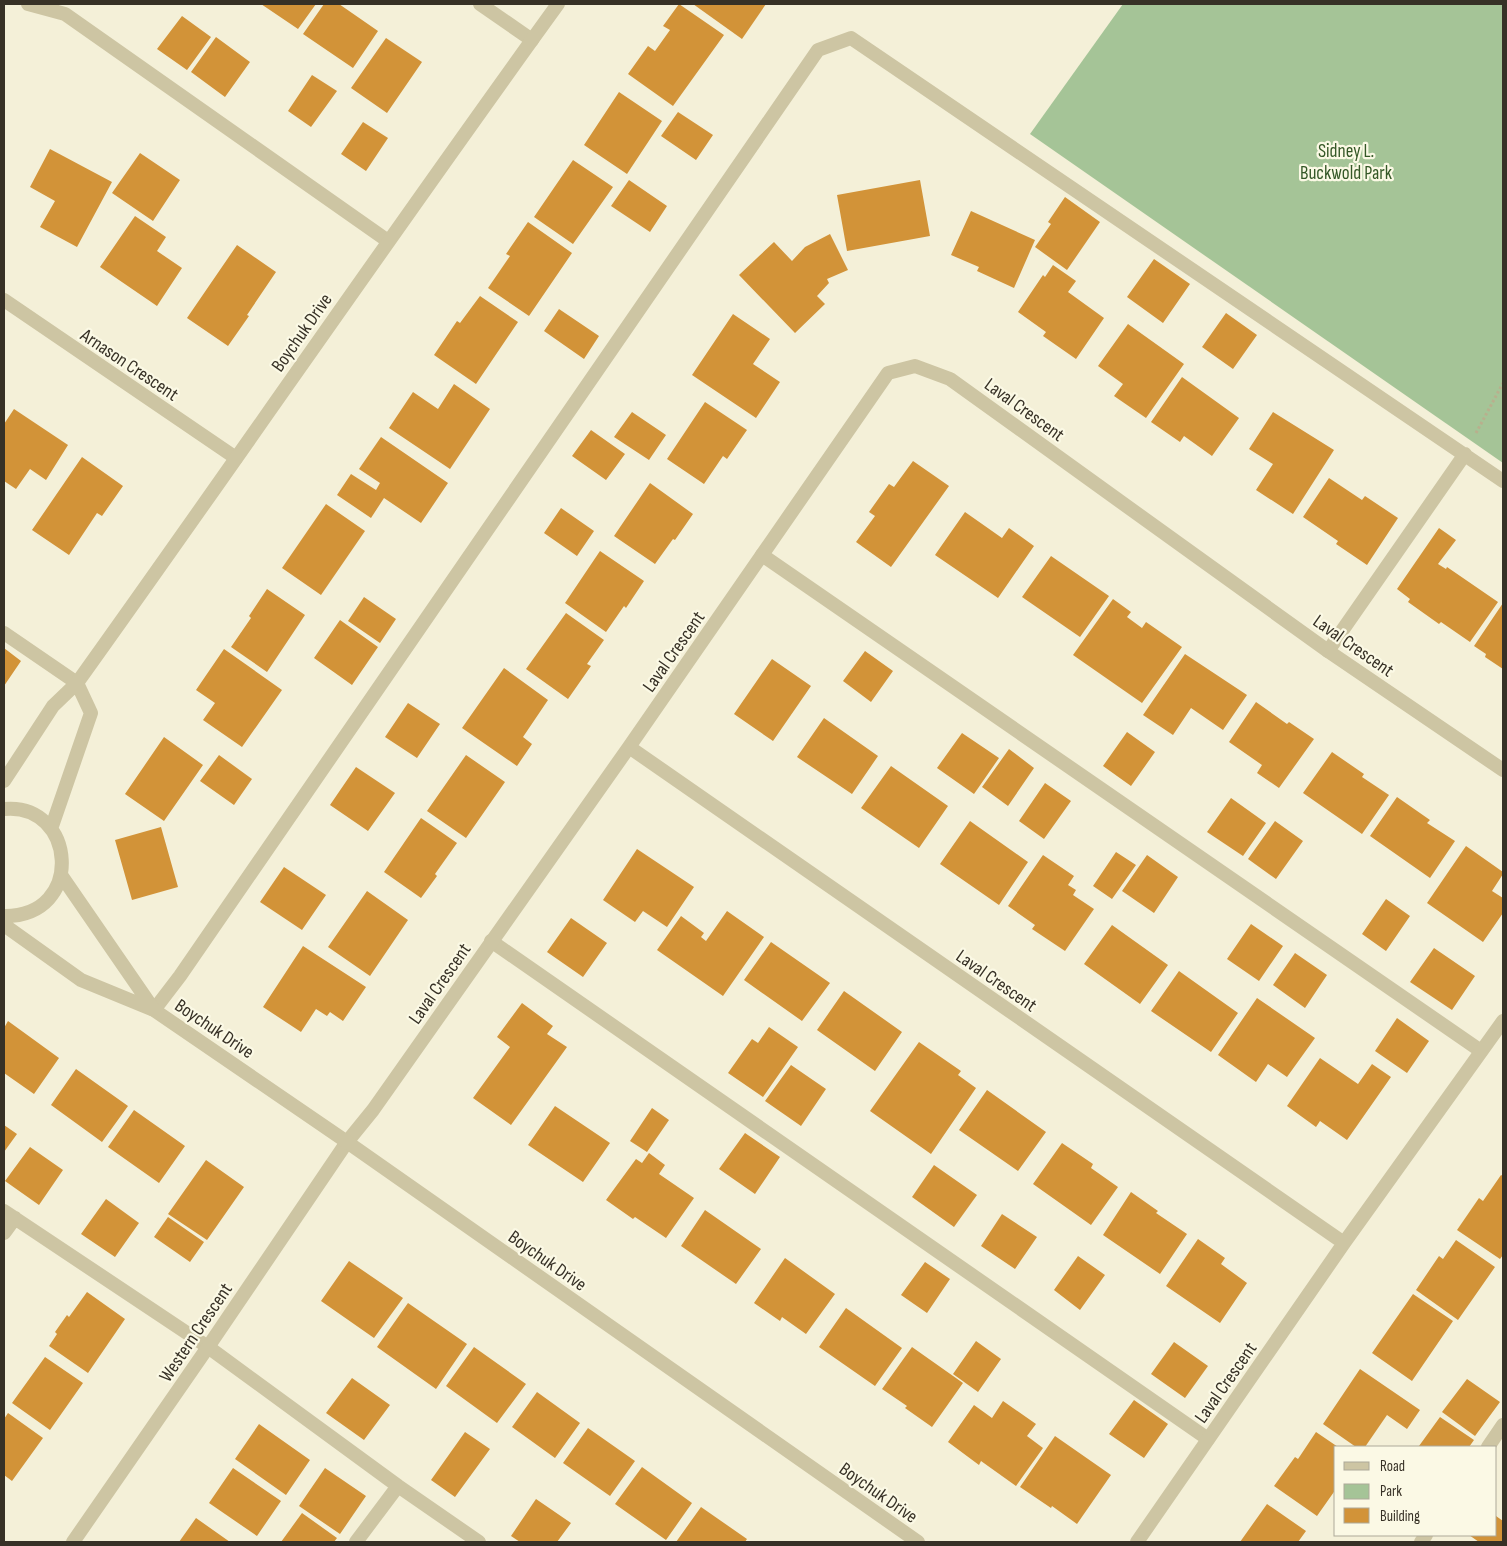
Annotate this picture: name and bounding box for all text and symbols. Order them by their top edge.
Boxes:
park label: Sidney L. Buckwold Park [1300,140,1393,185]
street label: Boychuk Drive [267,289,338,377]
street label: Arnason Crescent [75,323,183,407]
street label: Laval Crescent [980,374,1069,447]
street label: Laval Crescent [638,607,710,697]
street label: Laval Crescent [1308,610,1398,682]
street label: Laval Crescent [404,939,476,1029]
street label: Laval Crescent [951,945,1041,1017]
street label: Boychuk Drive [170,994,258,1064]
street label: Boychuk Drive [503,1226,591,1297]
street label: Western Crescent [155,1279,238,1387]
street label: Laval Crescent [1190,1338,1262,1428]
legend [1334,1446,1497,1536]
text: Road [1380,1457,1405,1476]
street label: Boychuk Drive [834,1458,922,1529]
text: Park [1380,1482,1402,1501]
text: Building [1380,1507,1420,1526]

